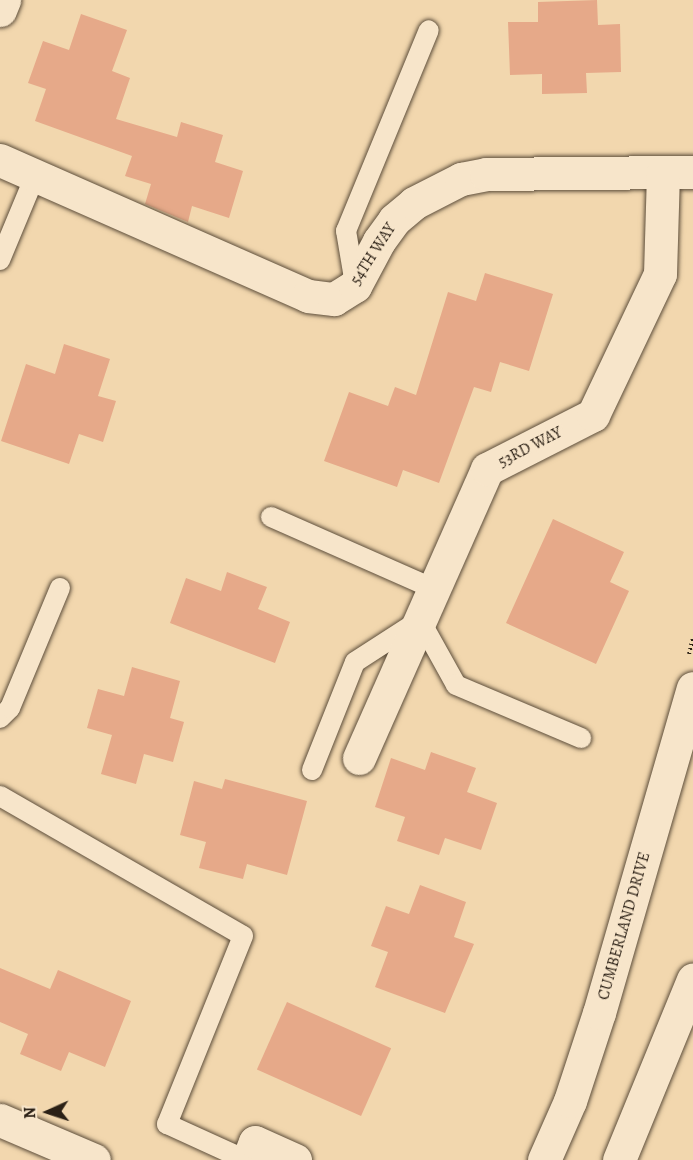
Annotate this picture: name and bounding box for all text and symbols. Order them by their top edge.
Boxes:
street label: 54TH WAY [346,220,400,288]
street label: 53RD WAY [495,423,565,471]
street label: CUMBERLAND DRIVE [594,850,654,1002]
north arrow [18,1082,78,1142]
text: N [19,1107,41,1119]

